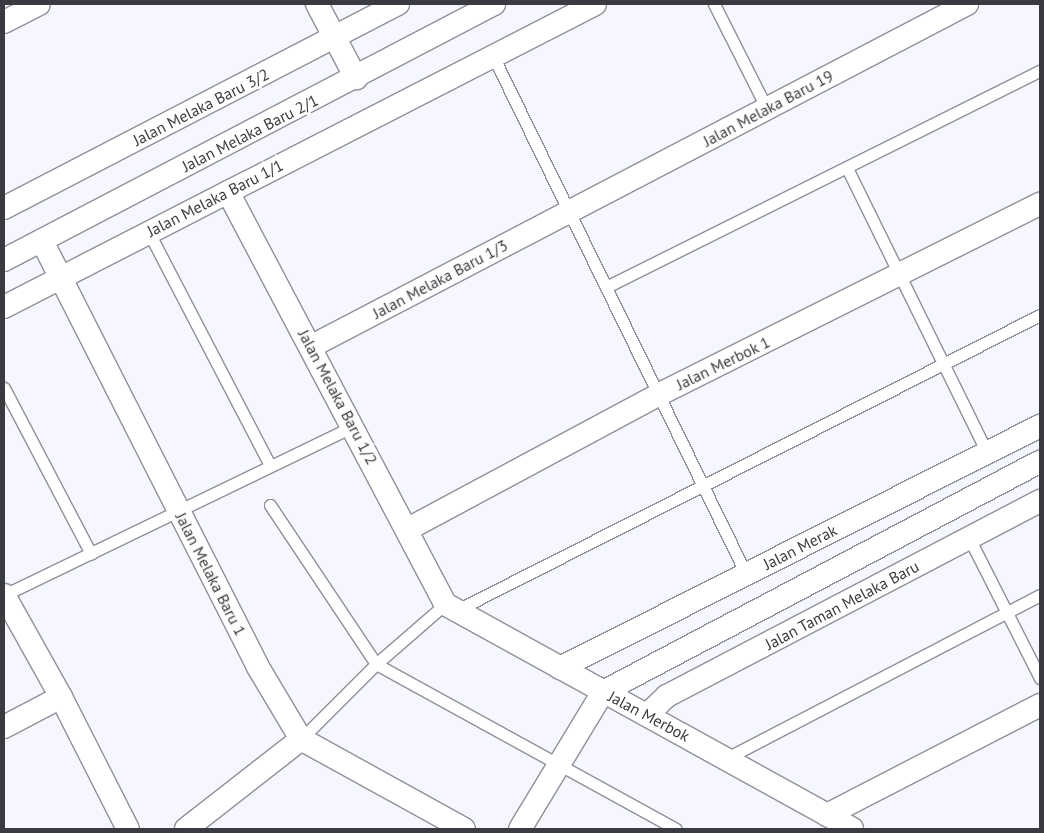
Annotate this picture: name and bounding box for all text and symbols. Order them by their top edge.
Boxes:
street label: Jalan Melaka Baru 3/2 [130,64,272,150]
street label: Jalan Melaka Baru 19 [700,66,836,150]
street label: Jalan Melaka Baru 2/1 [179,90,321,176]
street label: Jalan Melaka Baru 1/1 [144,155,286,241]
street label: Jalan Melaka Baru 1/3 [369,235,511,323]
street label: Jalan Melaka Baru 1/2 [294,326,382,468]
street label: Jalan Merbok 1 [673,332,773,394]
street label: Jalan Melaka Baru 1 [172,509,250,639]
street label: Jalan Merak [760,520,840,574]
street label: Jalan Taman Melaka Baru [762,556,922,654]
street label: Jalan Merbok [605,687,693,745]

